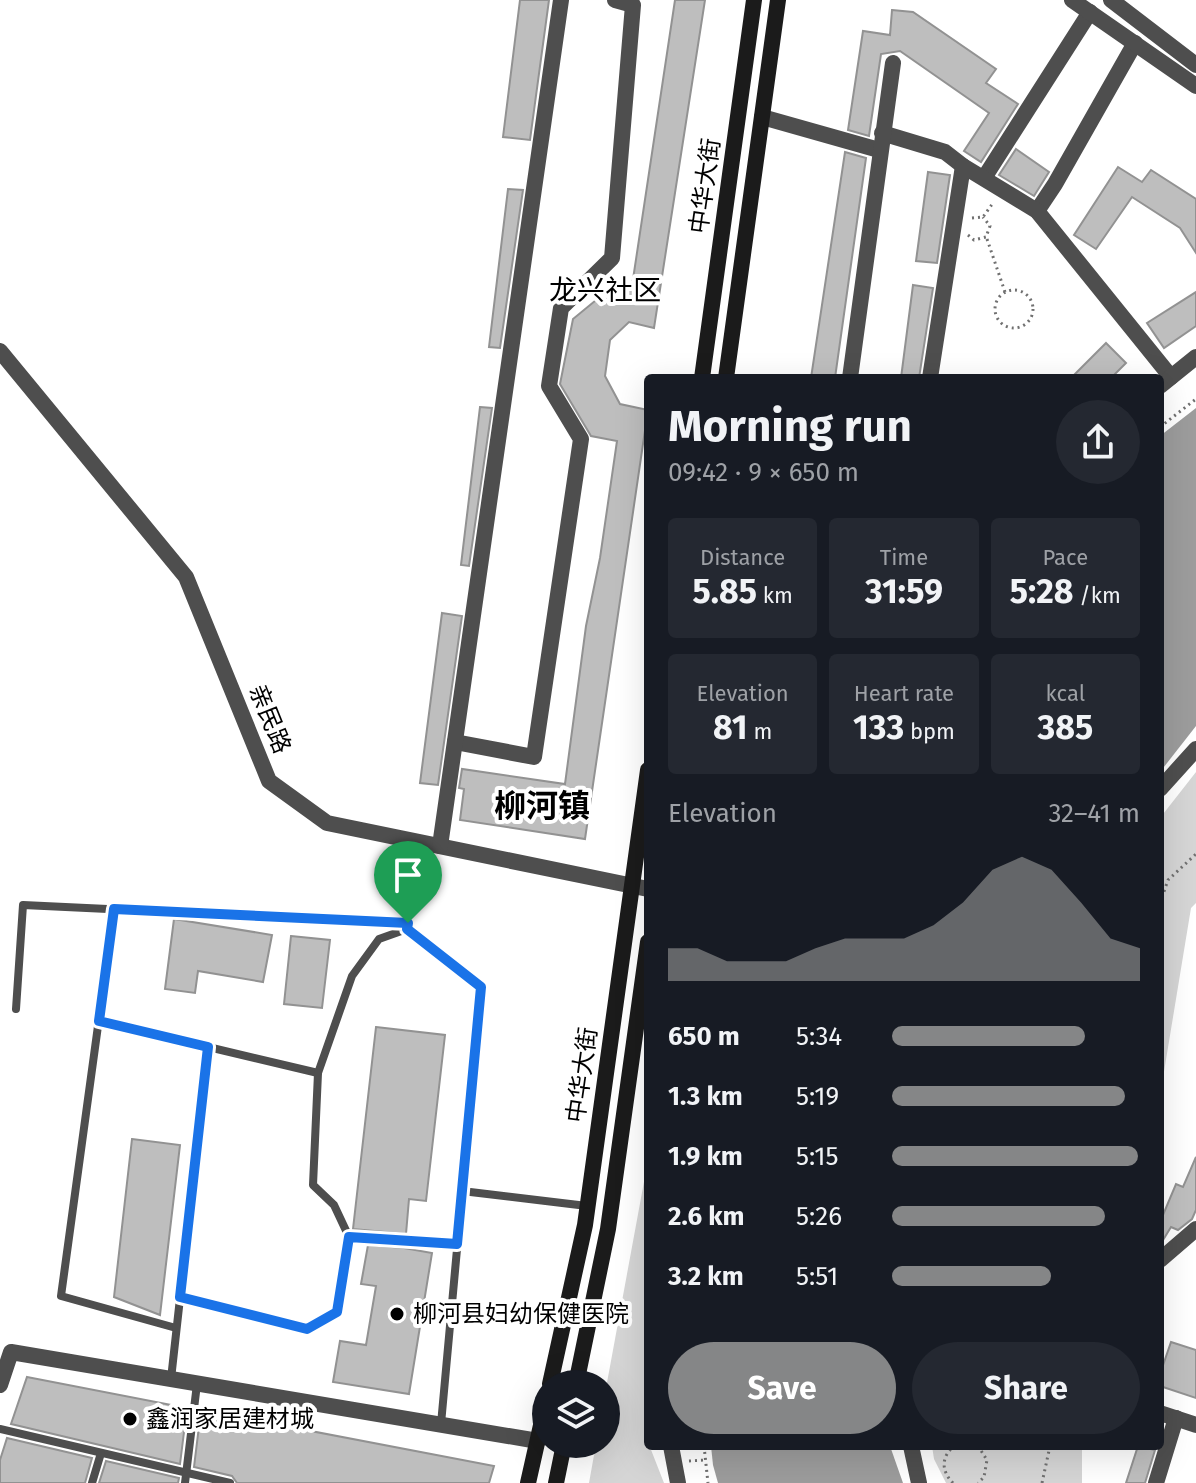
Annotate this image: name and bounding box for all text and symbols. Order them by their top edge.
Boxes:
street label: 中华大街 [684,137,726,235]
district label: 龙兴社区 [549,274,661,307]
text: Morning run [668,400,912,453]
button: share [1056,400,1140,484]
text: 09:42 · 9 × 650 m [668,457,859,488]
text: Distance [700,544,785,571]
text: Time [880,544,928,571]
text: Pace [1043,544,1088,571]
text: 5.85 [693,571,757,612]
text: 31:59 [865,571,943,612]
text: 5:28 [1010,571,1073,612]
text: km [757,582,793,609]
text: /km [1073,582,1121,609]
street label: 亲民路 [244,680,296,758]
text: Elevation [697,680,789,707]
text: Heart rate [854,680,954,707]
text: kcal [1046,680,1085,707]
text: 81 [713,707,748,748]
text: 133 [853,707,904,748]
text: 385 [1037,707,1093,748]
text: m [748,718,772,745]
text: bpm [904,718,955,745]
district label: 柳河镇 [494,787,590,825]
text: Elevation [668,798,777,829]
text: 32–41 m [1048,798,1140,829]
pin [374,841,442,923]
icon: arrive [386,853,430,897]
text: 650 m [668,1021,740,1052]
text: 5:34 [796,1021,842,1052]
street label: 中华大街 [561,1026,603,1124]
text: 1.3 km [668,1081,743,1112]
text: 5:19 [796,1081,839,1112]
text: 1.9 km [668,1141,743,1172]
text: 5:15 [796,1141,839,1172]
text: 2.6 km [668,1201,745,1232]
text: 5:26 [796,1201,842,1232]
text: 3.2 km [668,1261,744,1292]
text: 5:51 [796,1261,838,1292]
place label: 柳河县妇幼保健医院 [413,1300,629,1328]
marker: 柳河县妇幼保健医院 [388,1305,406,1323]
button: Save [668,1342,896,1434]
button: Share [912,1342,1140,1434]
map controls [532,1370,620,1458]
button: layers [532,1370,620,1458]
place label: 鑫润家居建材城 [146,1405,314,1433]
marker: 鑫润家居建材城 [121,1410,139,1428]

